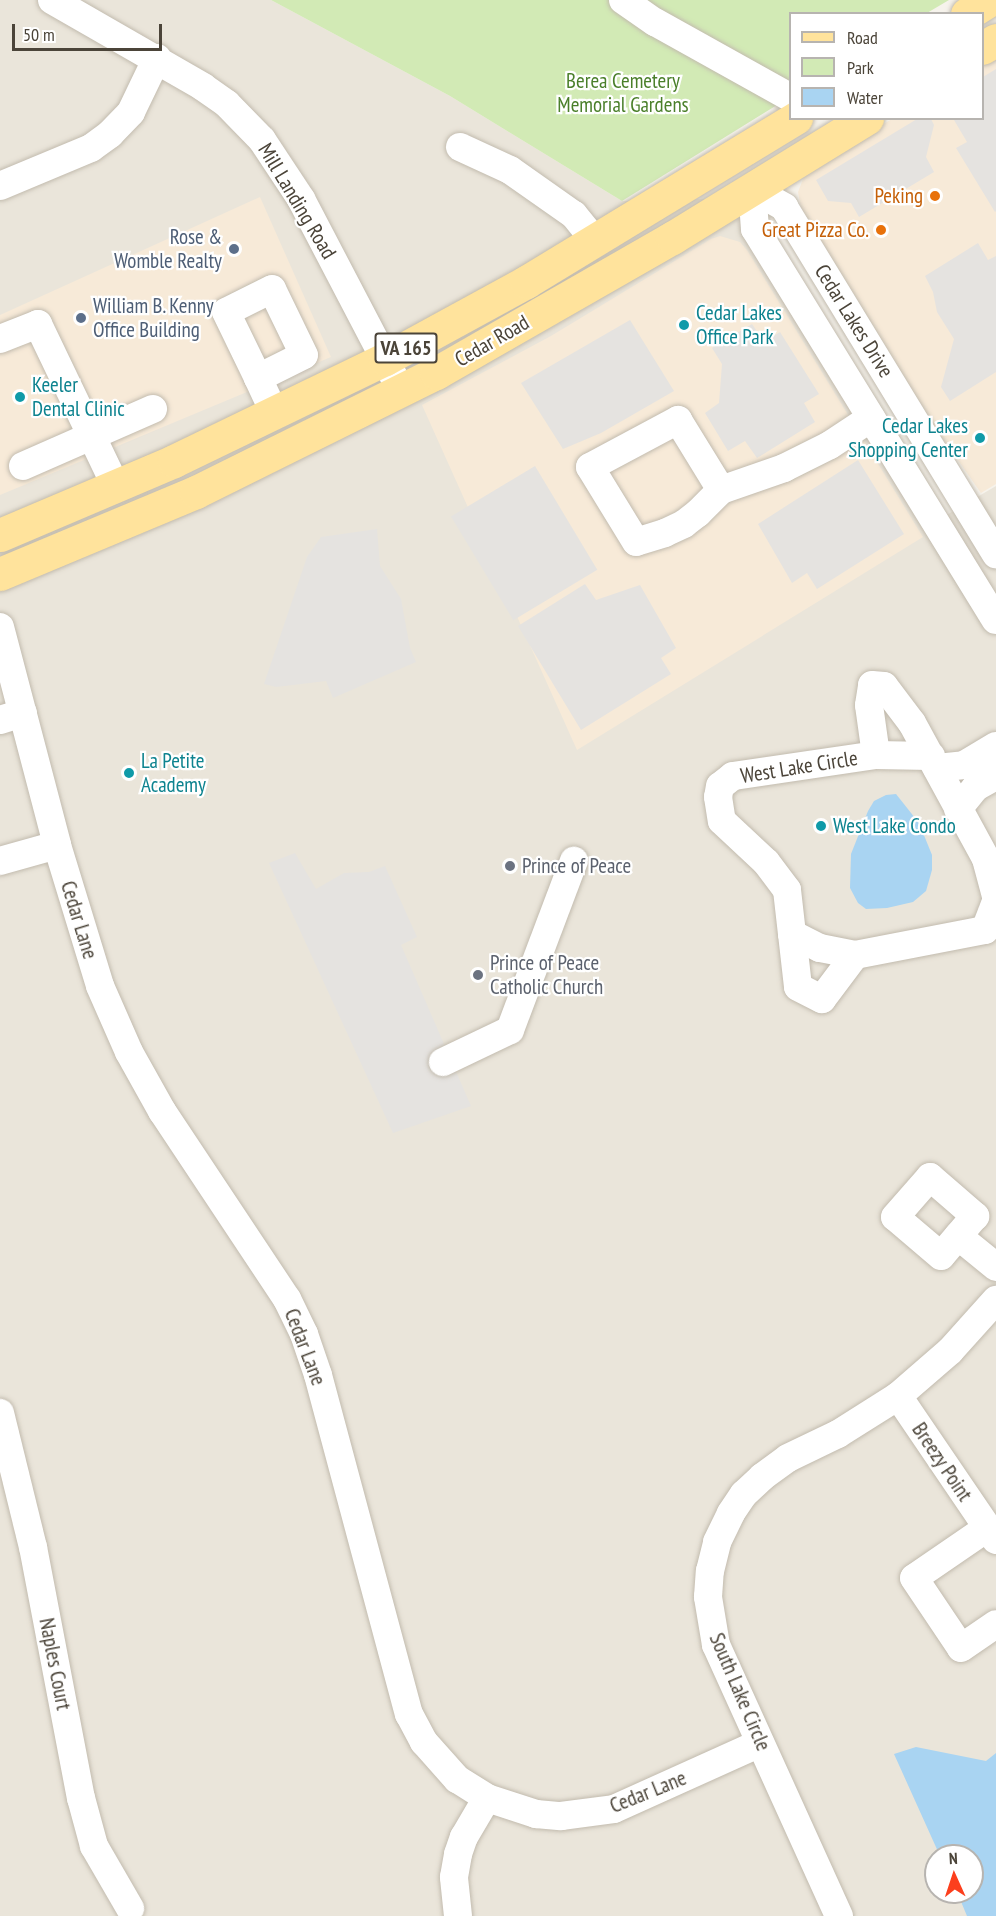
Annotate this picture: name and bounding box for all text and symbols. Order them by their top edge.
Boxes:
scale bar [15,12,165,50]
legend [789,12,984,120]
text: 50 m [23,23,55,46]
text: Road [847,26,878,49]
text: Park [847,56,874,79]
park label: Berea Cemetery Memorial Gardens [557,68,689,118]
text: Water [847,86,883,109]
street label: Mill Landing Road [253,139,341,263]
place label: Peking [874,183,923,209]
marker: Peking [928,189,942,203]
place label: Great Pizza Co. [762,217,869,243]
marker: Great Pizza Co. [874,223,888,237]
place label: Rose & Womble Realty [114,224,222,274]
marker: Rose & Womble Realty [227,242,241,256]
street label: Cedar Lakes Drive [809,260,899,382]
place label: William B. Kenny Office Building [93,293,215,343]
place label: Cedar Lakes Office Park [696,300,782,350]
street label: Cedar Road [451,310,533,372]
marker: William B. Kenny Office Building [74,311,88,325]
marker: Cedar Lakes Office Park [677,318,691,332]
road number: VA 165 [373,331,439,365]
place label: Keeler Dental Clinic [32,372,125,422]
marker: Keeler Dental Clinic [13,390,27,404]
place label: Cedar Lakes Shopping Center [848,413,968,463]
marker: Cedar Lakes Shopping Center [973,431,987,445]
street label: West Lake Circle [739,745,859,789]
place label: La Petite Academy [141,748,206,798]
marker: La Petite Academy [122,766,136,780]
place label: West Lake Condo [833,813,956,839]
marker: West Lake Condo [814,819,828,833]
place label: Prince of Peace [522,853,631,879]
marker: Prince of Peace [503,859,517,873]
street label: Cedar Lane [55,878,103,962]
place label: Prince of Peace Catholic Church [490,950,604,1000]
marker: Prince of Peace Catholic Church [471,968,485,982]
street label: Cedar Lane [279,1305,331,1389]
street label: Breezy Point [906,1418,978,1506]
street label: Naples Court [34,1616,76,1712]
street label: South Lake Circle [704,1629,776,1755]
street label: Cedar Lane [606,1765,690,1819]
north arrow [924,1844,984,1904]
text: N [948,1848,958,1868]

